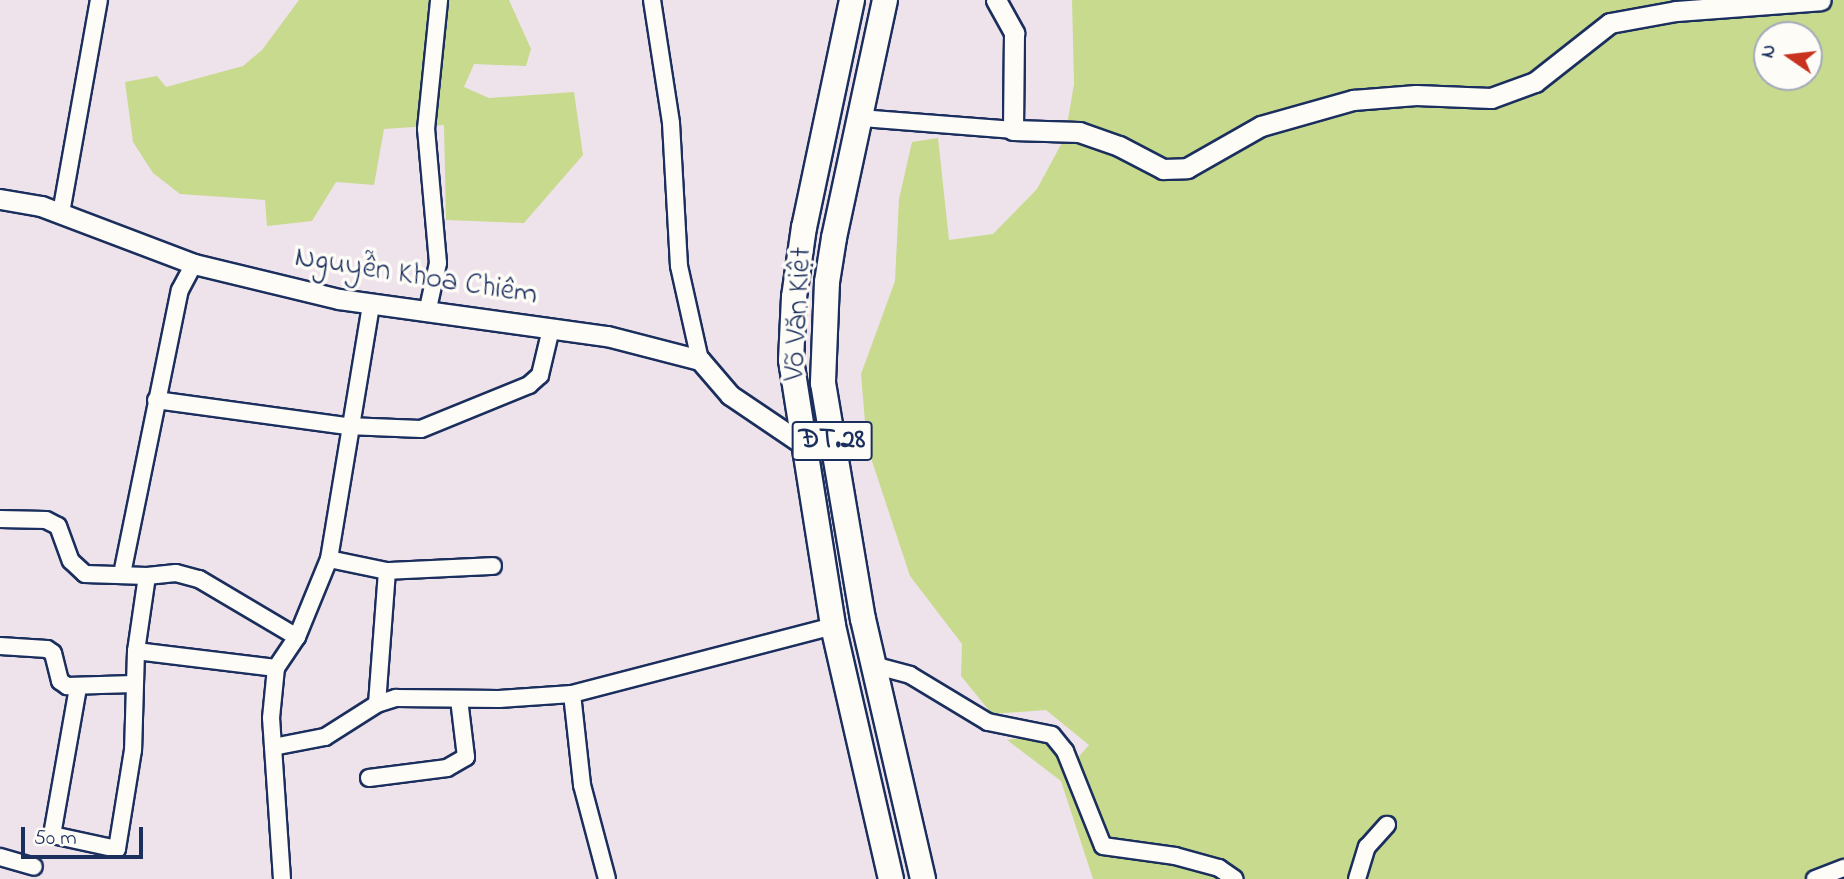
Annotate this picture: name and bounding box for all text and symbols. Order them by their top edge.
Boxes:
north arrow [1753,21,1823,91]
text: N [1754,42,1784,61]
street label: Nguyễn Khoa Chiêm [292,240,540,314]
street label: Võ Văn Kiệt [778,246,820,382]
road number: ĐT.28 [790,416,874,466]
scale bar [24,812,147,856]
text: 50 m [34,824,77,854]

